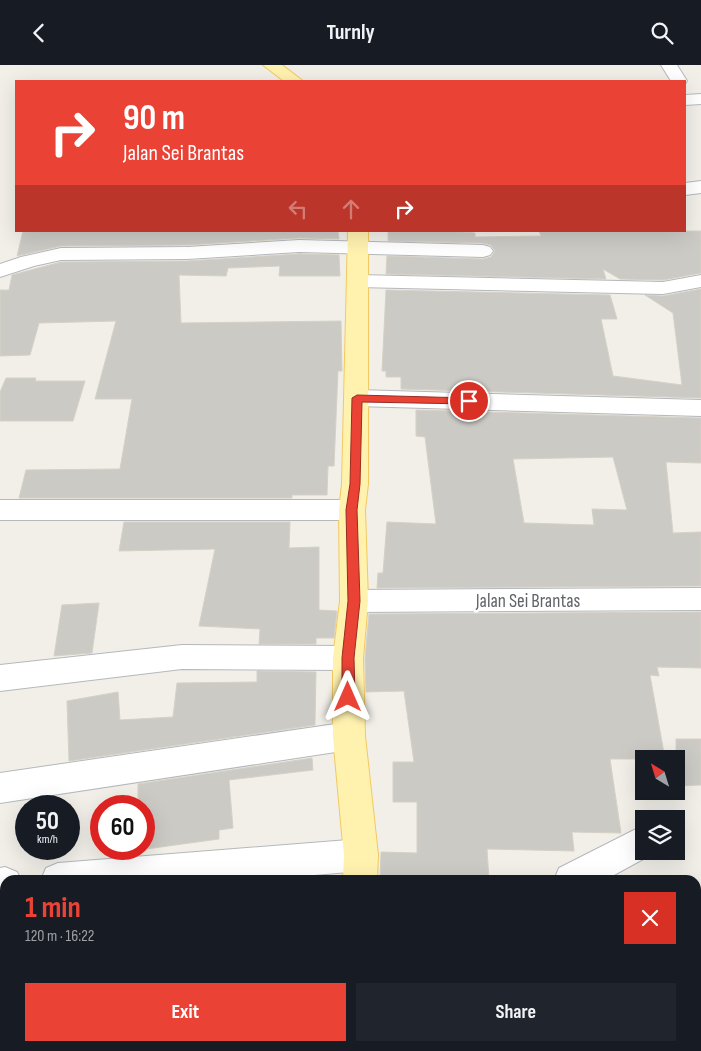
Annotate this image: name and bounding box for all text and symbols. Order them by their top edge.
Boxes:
icon: back [25,19,53,47]
text: Turnly [326,19,375,46]
icon: search [648,19,676,47]
text: 90 m [123,97,185,140]
icon: right [40,100,105,165]
text: Jalan Sei Brantas [123,140,244,167]
icon: left [284,195,312,223]
icon: ahead [337,195,365,223]
icon: right [390,195,418,223]
pin [448,380,490,422]
icon: arrive [455,387,483,415]
street label: Jalan Sei Brantas [475,590,580,613]
position arrow [321,670,373,722]
north arrow [635,750,685,800]
map controls [635,750,685,860]
speed limit sign: 60 [90,795,155,860]
text: 50 [36,806,59,837]
button: layers [635,810,685,860]
text: km/h [37,832,58,847]
text: 1 min [25,890,81,926]
button: close [624,892,676,944]
text: 120 m · 16:22 [25,927,94,946]
button: Exit [25,983,346,1041]
button: Share [356,983,676,1041]

